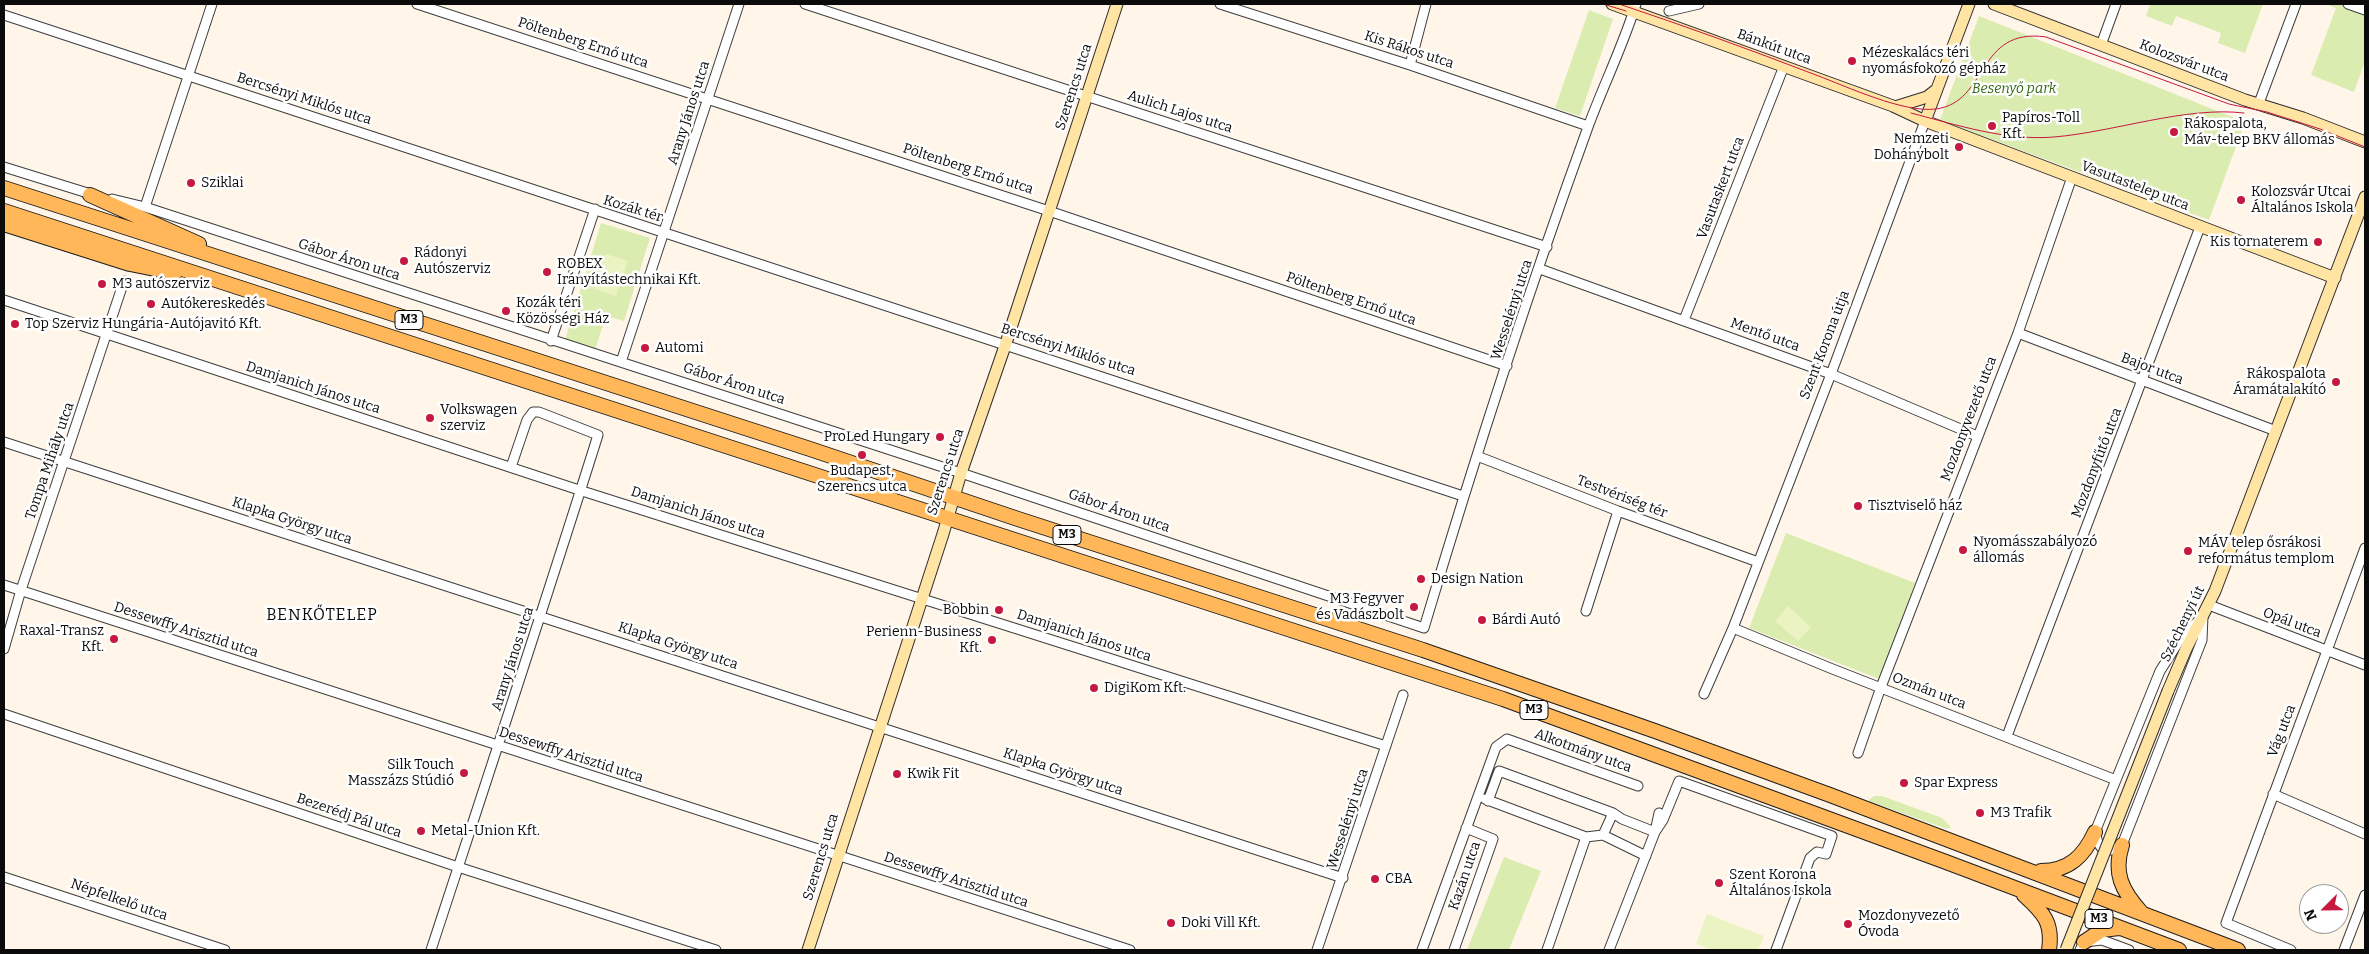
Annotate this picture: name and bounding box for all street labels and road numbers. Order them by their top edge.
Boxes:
street label: Pöltenberg Ernő utca [516,14,650,72]
street label: Bánkút utca [1735,26,1813,68]
street label: Kis Rákos utca [1362,28,1456,72]
street label: Kolozsvár utca [2137,36,2231,86]
street label: Szerencs utca [1052,42,1096,132]
street label: Arany János utca [664,59,714,167]
street label: Bercsényi Miklós utca [234,69,374,129]
street label: Aulich Lajos utca [1125,87,1235,137]
street label: Vasutaskert utca [1694,135,1748,241]
street label: Pöltenberg Ernő utca [901,140,1035,198]
street label: Vasutastelep utca [2079,158,2191,214]
street label: Kozák tér [601,192,665,226]
street label: Gábor Áron utca [296,236,402,284]
street label: Wesselényi utca [1488,258,1536,362]
street label: Pöltenberg Ernő utca [1284,269,1418,329]
street label: Szent Korona útja [1797,288,1853,402]
road number: M3 [395,310,423,330]
street label: Mentő utca [1728,315,1802,355]
street label: Bercsényi Miklós utca [998,320,1138,380]
street label: Bajor utca [2118,349,2186,389]
street label: Mozdonyvezető utca [1937,354,2001,484]
street label: Damjanich János utca [244,358,382,418]
street label: Gábor Áron utca [681,360,787,408]
street label: Tompa Mihály utca [22,400,78,522]
street label: Mozdonyfűtő utca [2068,406,2126,520]
street label: Szerencs utca [924,427,968,517]
street label: Testvériség tér [1574,472,1670,522]
street label: Damjanich János utca [629,483,767,543]
street label: Gábor Áron utca [1066,486,1172,536]
street label: Klapka György utca [230,494,354,548]
road number: M3 [1053,526,1081,544]
street label: Széchenyi út [2157,583,2209,665]
street label: Dessewffy Arisztid utca [112,599,260,661]
street label: Opál utca [2260,604,2324,642]
street label: Arany János utca [488,605,538,713]
street label: Damjanich János utca [1015,606,1153,666]
street label: Klapka György utca [616,619,740,673]
street label: Ozmán utca [1890,669,1968,713]
road number: M3 [1520,700,1548,720]
street label: Vág utca [2264,702,2300,760]
street label: Dessewffy Arisztid utca [497,724,645,786]
street label: Alkotmány utca [1532,726,1634,776]
street label: Klapka György utca [1001,745,1125,799]
street label: Wesselényi utca [1324,767,1372,871]
street label: Bezerédj Pál utca [294,790,404,842]
street label: Szerencs utca [800,812,842,902]
street label: Kazán utca [1445,840,1485,912]
street label: Dessewffy Arisztid utca [882,849,1030,911]
street label: Népfelkelő utca [68,876,170,924]
road number: M3 [2085,910,2113,929]

